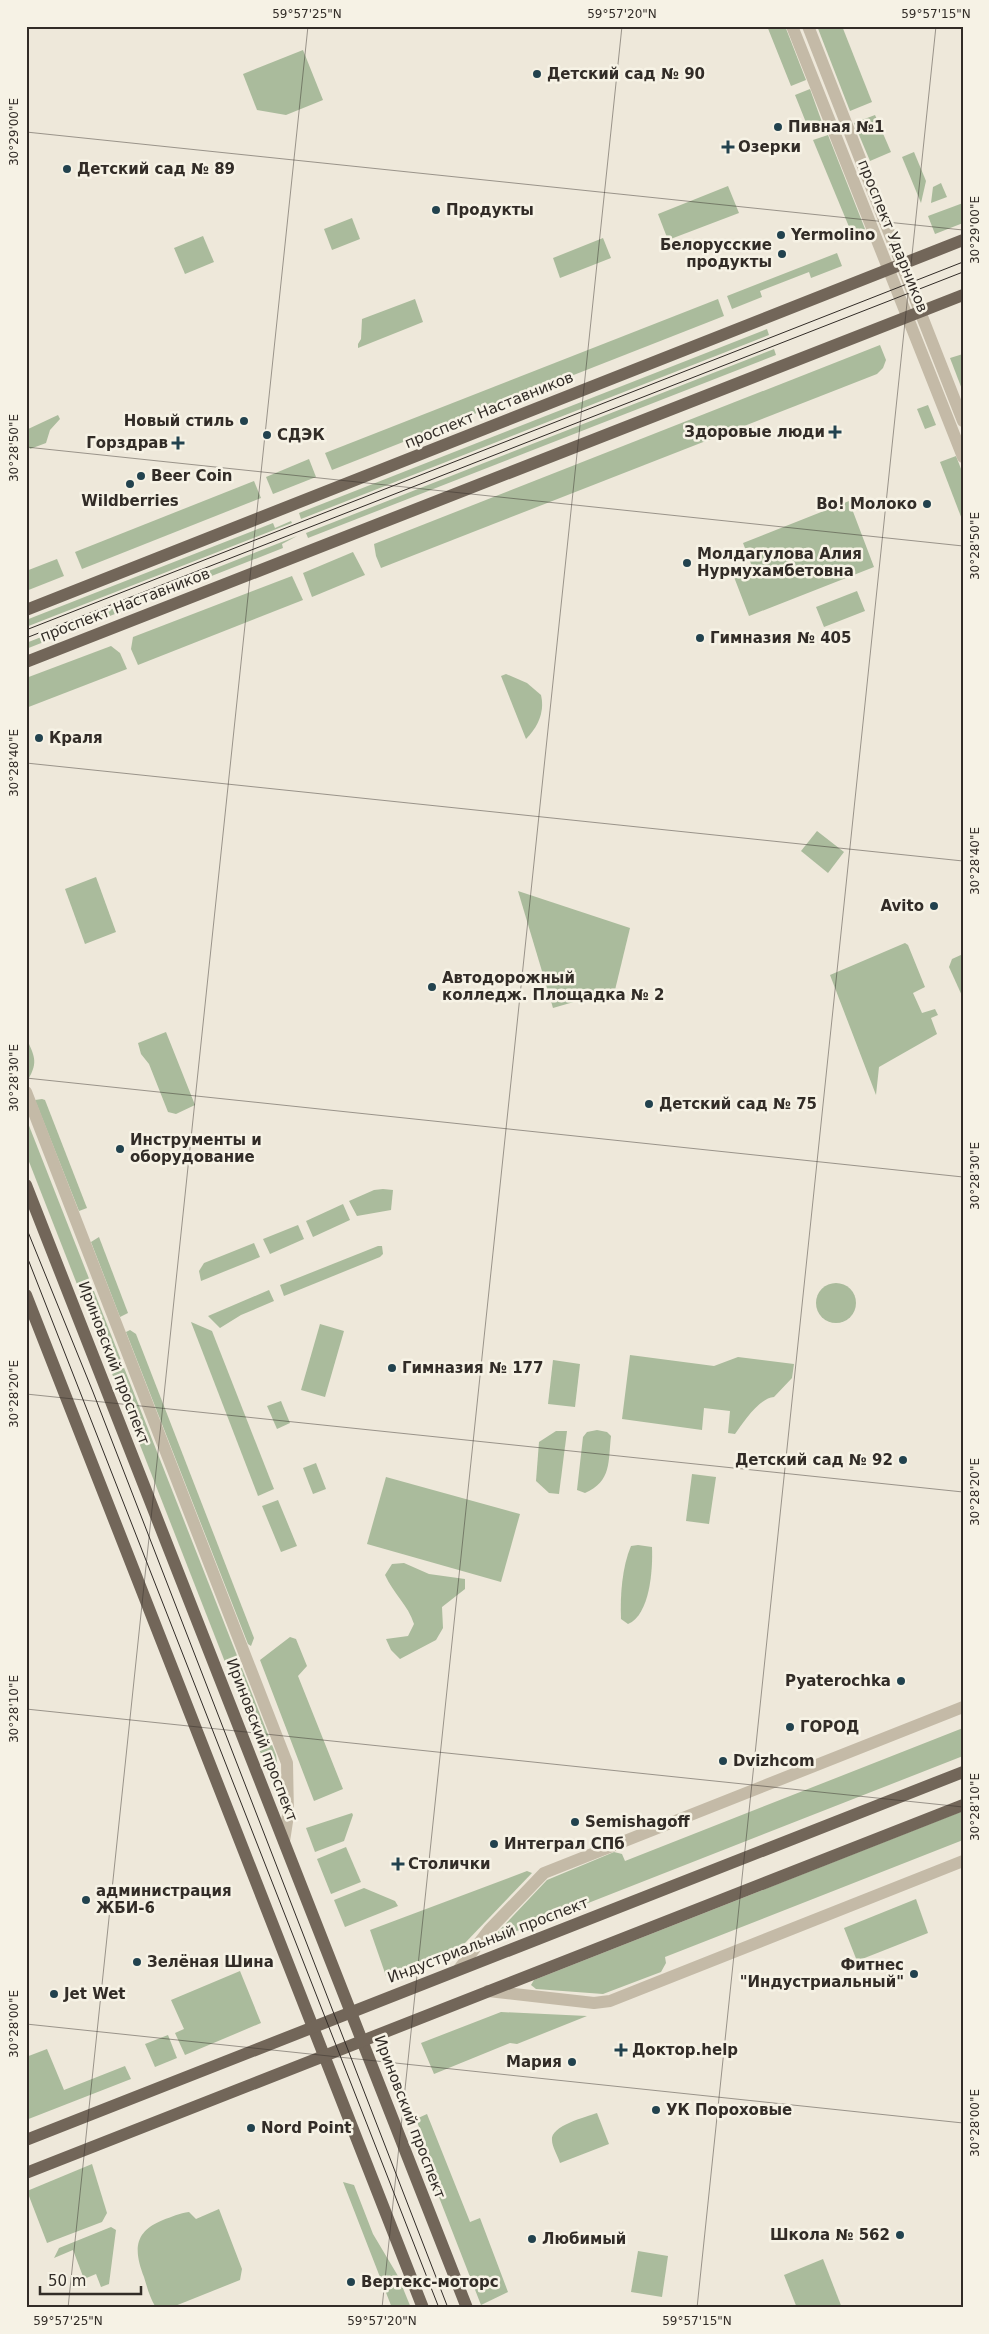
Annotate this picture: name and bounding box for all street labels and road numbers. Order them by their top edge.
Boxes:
street label: проспект Ударников [854,157,932,315]
street label: проспект Наставников [402,368,576,452]
street label: проспект Наставников [38,564,212,646]
street label: Ириновский проспект [75,1279,154,1447]
street label: Ириновский проспект [223,1656,302,1824]
street label: Индустриальный проспект [385,1893,591,1987]
street label: Ириновский проспект [371,2033,450,2201]

